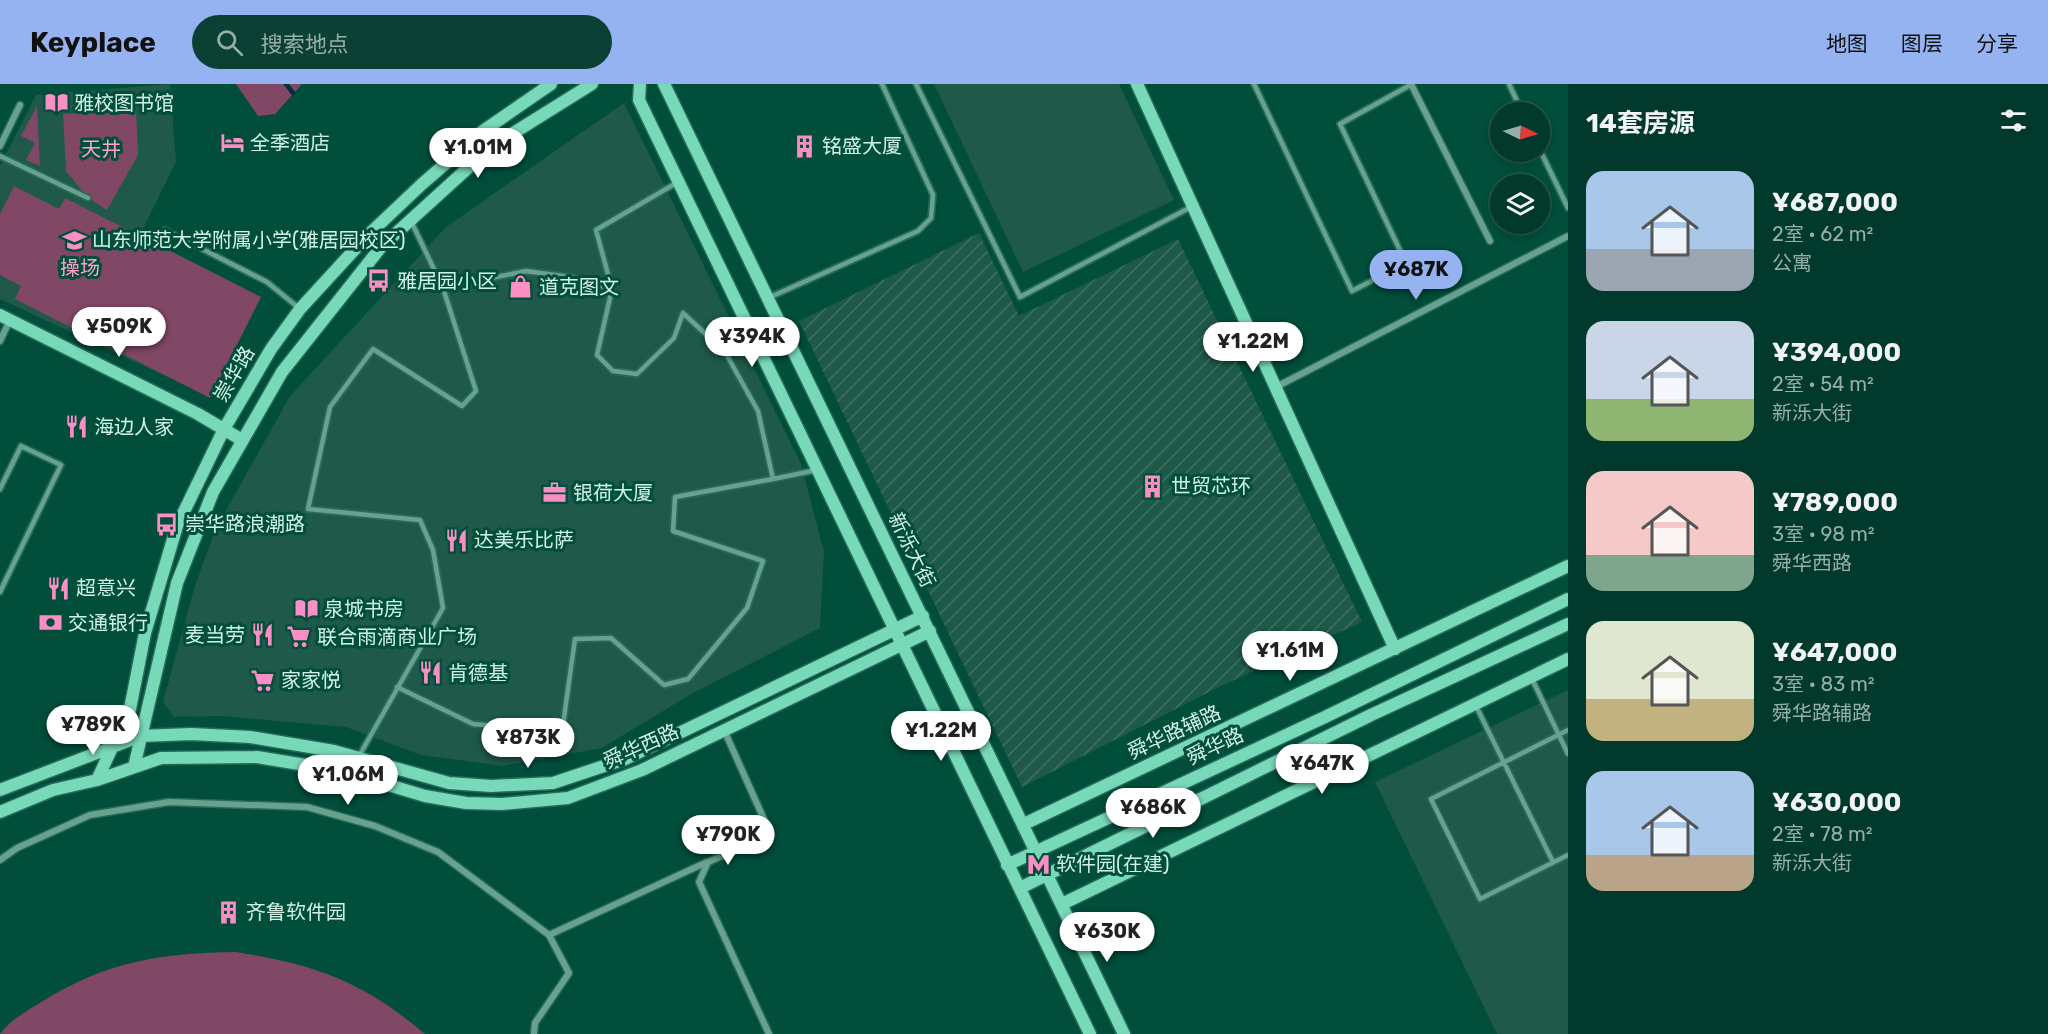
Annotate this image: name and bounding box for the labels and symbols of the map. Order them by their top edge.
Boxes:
library icon: 雅校图书馆 [43,90,69,116]
place label: 雅校图书馆 [74,91,174,115]
north arrow [1490,102,1550,162]
pin: ¥1.01M [429,128,527,179]
hotel icon: 全季酒店 [219,130,245,156]
place label: 全季酒店 [250,131,330,155]
building icon: 铭盛大厦 [791,133,817,159]
place label: 铭盛大厦 [822,134,902,158]
park label: 天井 [81,137,121,161]
school or university icon: 山东师范大学附属小学(雅居园校区) [61,227,87,253]
place label: 山东师范大学附属小学(雅居园校区) [92,228,406,252]
pin: ¥687K [1374,250,1458,301]
park label: 操场 [60,256,100,280]
bus stop icon: 雅居园小区 [366,268,392,294]
place label: 雅居园小区 [397,269,497,293]
shop icon: 道克图文 [508,274,534,300]
place label: 道克图文 [539,275,619,299]
pin: ¥509K [77,307,161,358]
pin: ¥394K [710,317,794,368]
pin: ¥1.22M [1204,322,1302,373]
street label: 崇华路 [209,342,259,406]
restaurant icon: 海边人家 [63,414,89,440]
place label: 海边人家 [94,415,174,439]
building icon: 世贸芯环 [1140,473,1166,499]
place label: 世贸芯环 [1171,474,1251,498]
office icon: 银荷大厦 [542,480,568,506]
place label: 银荷大厦 [573,481,653,505]
street label: 新泺大街 [884,509,940,591]
bus stop icon: 崇华路浪潮路 [154,511,180,537]
place label: 崇华路浪潮路 [185,512,305,536]
restaurant icon: 达美乐比萨 [443,527,469,553]
place label: 达美乐比萨 [474,528,574,552]
restaurant icon: 超意兴 [45,575,71,601]
place label: 超意兴 [76,576,136,600]
library icon: 泉城书房 [293,596,319,622]
place label: 泉城书房 [324,597,404,621]
bank icon: 交通银行 [37,610,63,636]
place label: 交通银行 [68,611,148,635]
restaurant icon: 麦当劳 [250,622,276,648]
place label: 麦当劳 [185,623,245,647]
supermarket icon: 联合雨滴商业广场 [286,624,312,650]
place label: 联合雨滴商业广场 [317,625,477,649]
pin: ¥1.61M [1241,631,1339,682]
restaurant icon: 肯德基 [417,660,443,686]
place label: 肯德基 [448,661,508,685]
supermarket icon: 家家悦 [250,667,276,693]
place label: 家家悦 [281,668,341,692]
street label: 舜华路辅路 [1124,700,1224,764]
pin: ¥789K [51,705,135,756]
pin: ¥1.22M [892,711,990,762]
pin: ¥873K [486,718,570,769]
street label: 舜华西路 [600,719,682,773]
street label: 舜华路 [1183,722,1247,770]
pin: ¥647K [1280,744,1364,795]
pin: ¥1.06M [299,755,397,806]
pin: ¥686K [1111,788,1195,839]
pin: ¥790K [686,815,770,866]
metro station icon: 软件园(在建) [1025,851,1051,877]
place label: 软件园(在建) [1056,852,1170,876]
building icon: 齐鲁软件园 [215,899,241,925]
place label: 齐鲁软件园 [246,900,346,924]
pin: ¥630K [1065,912,1149,963]

